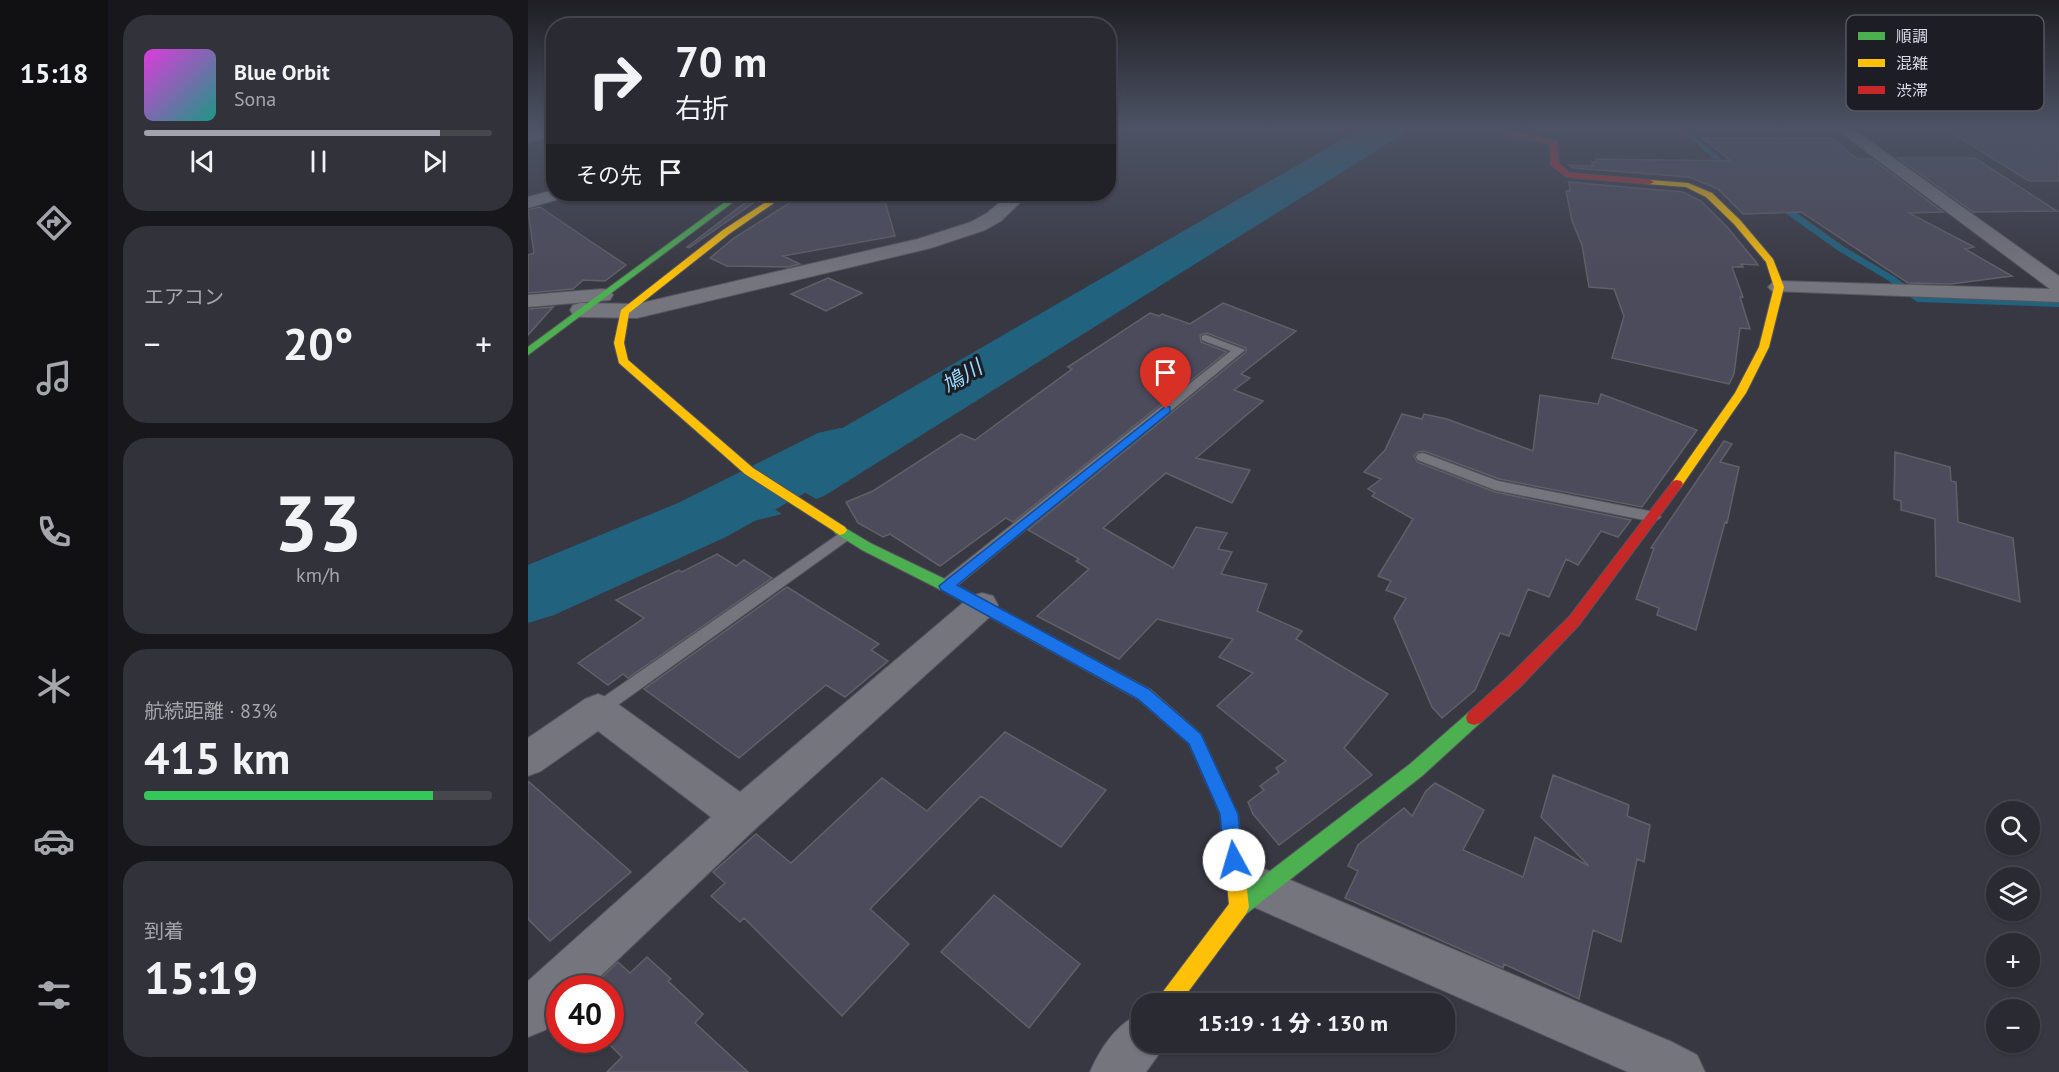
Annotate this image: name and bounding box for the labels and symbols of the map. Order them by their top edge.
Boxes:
legend [1846,15,2044,111]
text: 順調 [1896,26,1928,46]
text: 混雑 [1896,53,1928,73]
text: 渋滞 [1896,80,1928,100]
pin [1140,347,1191,409]
water label: 鳩川 [937,353,989,398]
position arrow [1202,828,1266,892]
speed limit sign: 40 [546,975,624,1053]

